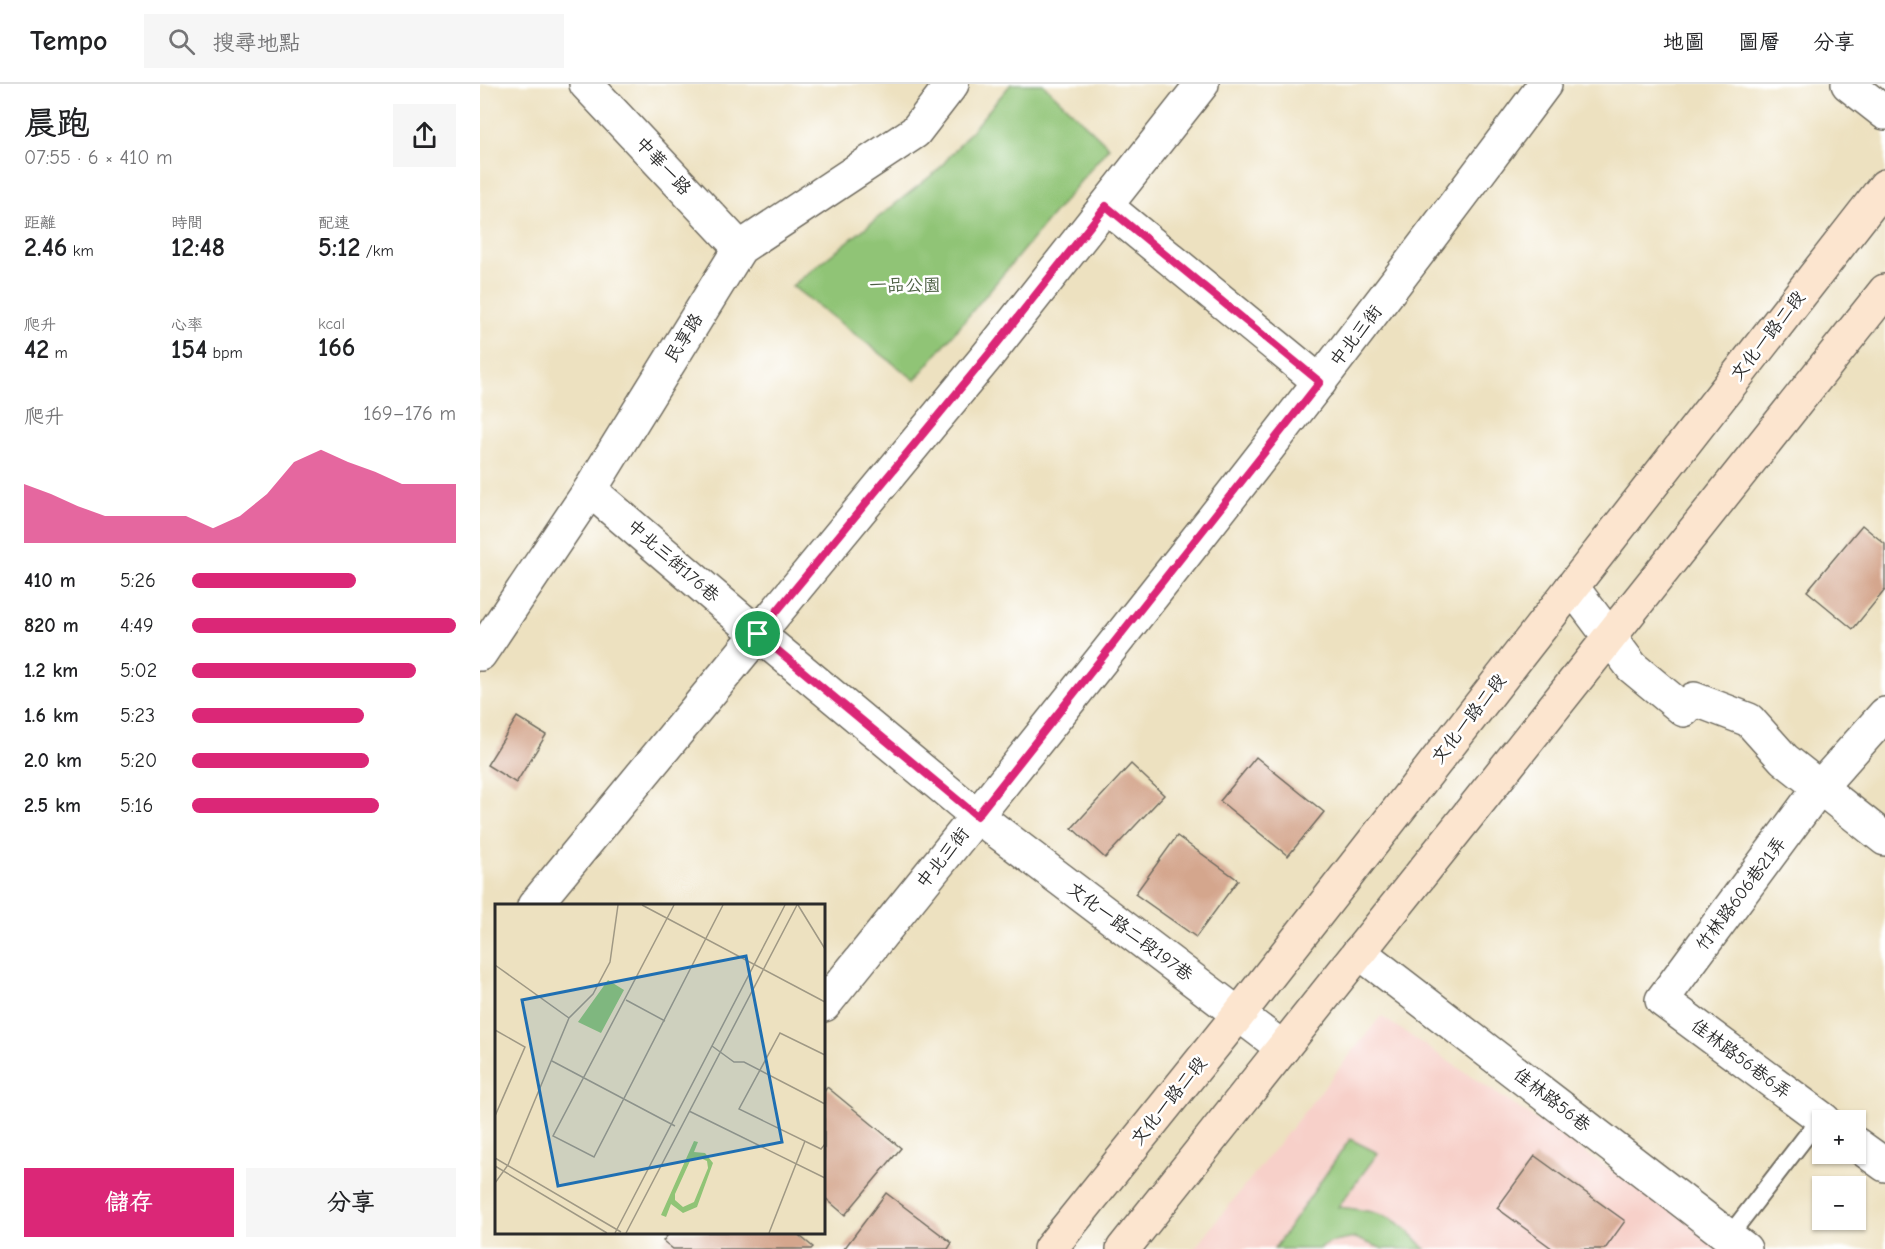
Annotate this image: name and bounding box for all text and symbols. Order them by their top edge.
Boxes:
search box [144,14,564,68]
text: Tempo [30,25,108,57]
icon: search [165,25,198,58]
text: 搜尋地點 [213,30,301,56]
text: 地圖 [1663,30,1705,54]
text: 圖層 [1738,30,1780,54]
text: 分享 [1813,30,1855,54]
text: 晨跑 [24,104,90,142]
button: share [393,104,456,167]
street label: 中華一路 [631,133,695,199]
text: 07:55 · 6 × 410 m [24,146,173,169]
text: 距離 [24,214,56,232]
text: 時間 [171,214,203,232]
text: 配速 [318,214,350,232]
text: 2.46 [24,233,67,263]
text: 12:48 [171,233,225,263]
text: 5:12 [318,233,360,263]
text: km [67,242,94,260]
text: /km [360,242,394,260]
park label: 一品公園 [869,275,941,296]
street label: 文化一路二段 [1726,287,1810,385]
street label: 中北三街 [1326,301,1386,371]
street label: 民享路 [661,310,707,366]
text: kcal [318,315,345,333]
text: 爬升 [24,316,56,334]
text: 心率 [171,316,203,334]
text: 166 [318,333,355,363]
text: 42 [24,335,49,365]
text: 154 [171,335,207,365]
text: m [49,344,68,362]
text: bpm [207,344,243,362]
text: 169–176 m [363,402,456,425]
text: 爬升 [24,405,64,428]
street label: 中北三街176巷 [623,515,723,607]
text: 410 m [24,569,76,592]
text: 5:26 [120,569,156,592]
pin [732,608,783,659]
text: 820 m [24,614,79,637]
text: 4:49 [120,614,154,637]
icon: arrive [741,617,774,650]
text: 1.2 km [24,659,78,682]
text: 5:02 [120,659,157,682]
street label: 文化一路二段 [1427,670,1511,768]
text: 1.6 km [24,704,79,727]
text: 5:23 [120,704,155,727]
text: 2.0 km [24,749,82,772]
text: 5:20 [120,749,157,772]
text: 2.5 km [24,794,81,817]
text: 5:16 [120,794,153,817]
street label: 中北三街 [912,823,974,893]
street label: 竹林路606巷21弄 [1691,833,1791,955]
street label: 文化一路二段197巷 [1063,878,1197,986]
inset map [495,904,825,1234]
street label: 佳林路56巷6弄 [1687,1015,1795,1103]
street label: 文化一路二段 [1127,1052,1211,1150]
street label: 佳林路56巷 [1509,1064,1595,1136]
map controls [1812,1110,1866,1230]
button: + [1812,1110,1866,1164]
button: 儲存 [24,1168,234,1237]
button: 分享 [246,1168,456,1237]
button: − [1812,1176,1866,1230]

